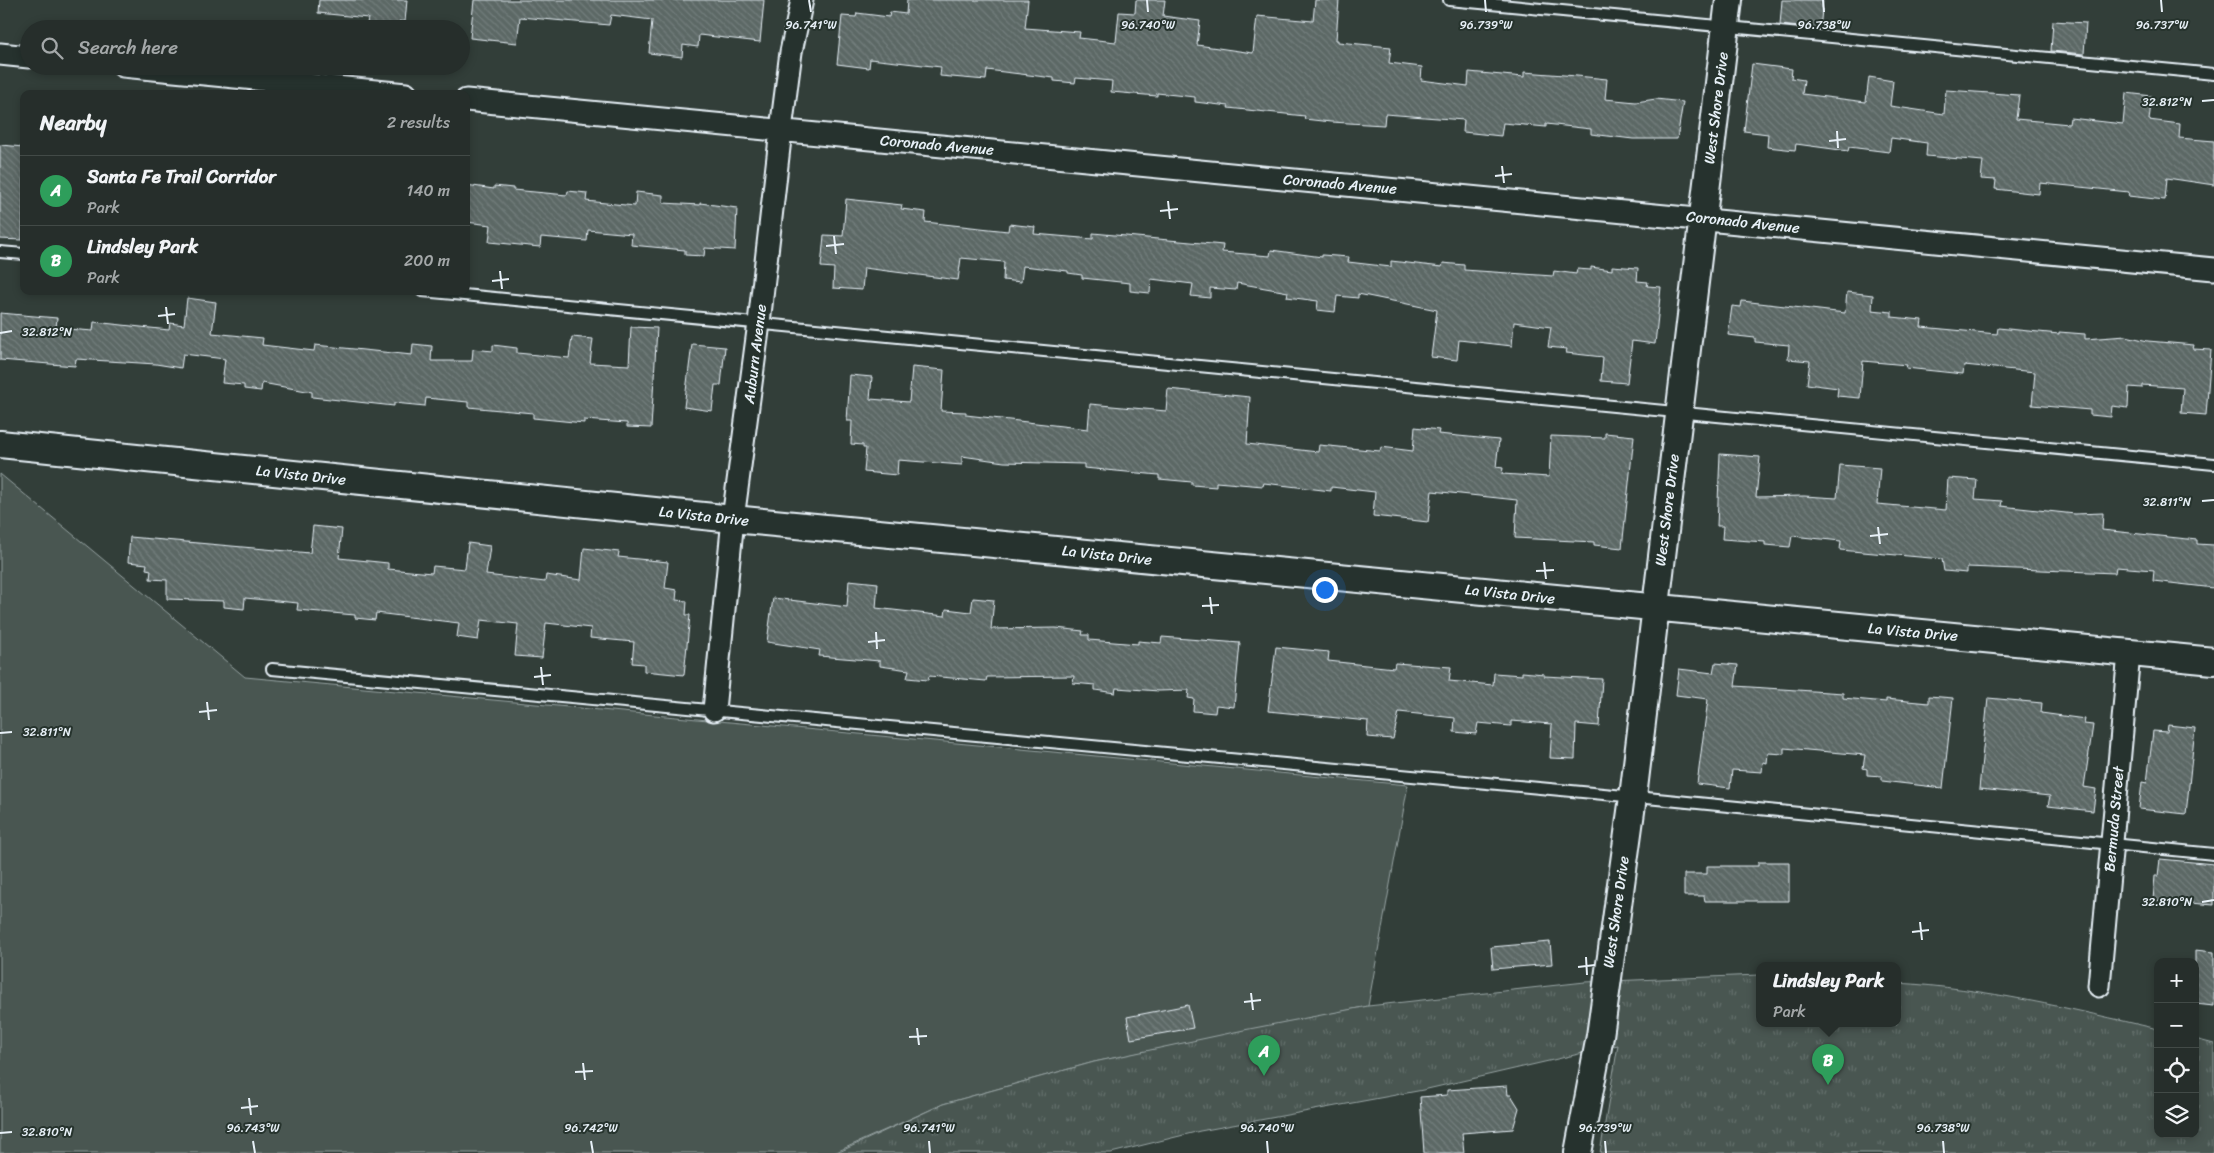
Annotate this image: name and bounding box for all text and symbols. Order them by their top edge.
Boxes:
text: 96.741°W [785,14,838,36]
text: 96.740°W [1121,14,1176,36]
text: 96.739°W [1459,14,1513,36]
text: 96.738°W [1798,14,1851,36]
text: 96.737°W [2136,14,2189,36]
search box [20,20,470,75]
text: Search here [78,31,178,64]
icon: search [38,34,66,62]
street label: West Shore Drive [1696,50,1736,166]
text: 32.812°N [2142,91,2193,113]
text: Nearby [40,104,106,142]
text: 2 results [387,108,450,137]
street label: Coronado Avenue [879,127,995,163]
text: Santa Fe Trail Corridor [87,160,276,193]
street label: Coronado Avenue [1282,166,1398,202]
text: A [51,176,61,205]
text: 140 m [407,176,450,205]
text: Park [87,193,120,222]
street label: Coronado Avenue [1685,203,1801,241]
text: Lindsley Park [87,230,198,263]
text: B [51,246,61,275]
text: 200 m [404,246,450,275]
text: Park [87,263,120,292]
street label: Auburn Avenue [736,302,774,406]
text: 32.812°N [22,321,73,343]
street label: West Shore Drive [1647,452,1687,568]
street label: La Vista Drive [255,457,348,493]
text: 32.811°N [2143,491,2192,513]
street label: La Vista Drive [658,498,751,534]
street label: La Vista Drive [1061,537,1154,573]
street label: La Vista Drive [1464,576,1557,612]
your location [1312,577,1338,603]
street label: La Vista Drive [1867,615,1959,649]
text: 32.811°N [23,721,72,743]
street label: Bermuda Street [2096,764,2132,873]
street label: West Shore Drive [1595,854,1637,970]
text: 32.810°N [2142,891,2193,913]
map controls [2154,958,2199,1138]
button: + [2154,958,2199,1003]
popup [1756,962,1901,1027]
text: Lindsley Park [1773,964,1884,997]
text: Park [1773,997,1806,1026]
button: − [2154,1003,2199,1048]
pin: A [1248,1035,1280,1076]
pin: B [1812,1044,1844,1085]
button: locate [2154,1048,2199,1093]
button: layers [2154,1093,2199,1138]
text: 96.743°W [226,1117,280,1139]
text: 96.742°W [564,1117,618,1139]
text: 96.741°W [903,1117,956,1139]
text: 96.740°W [1240,1117,1295,1139]
text: 96.739°W [1578,1117,1632,1139]
text: 96.738°W [1917,1117,1970,1139]
text: 32.810°N [22,1121,73,1143]

